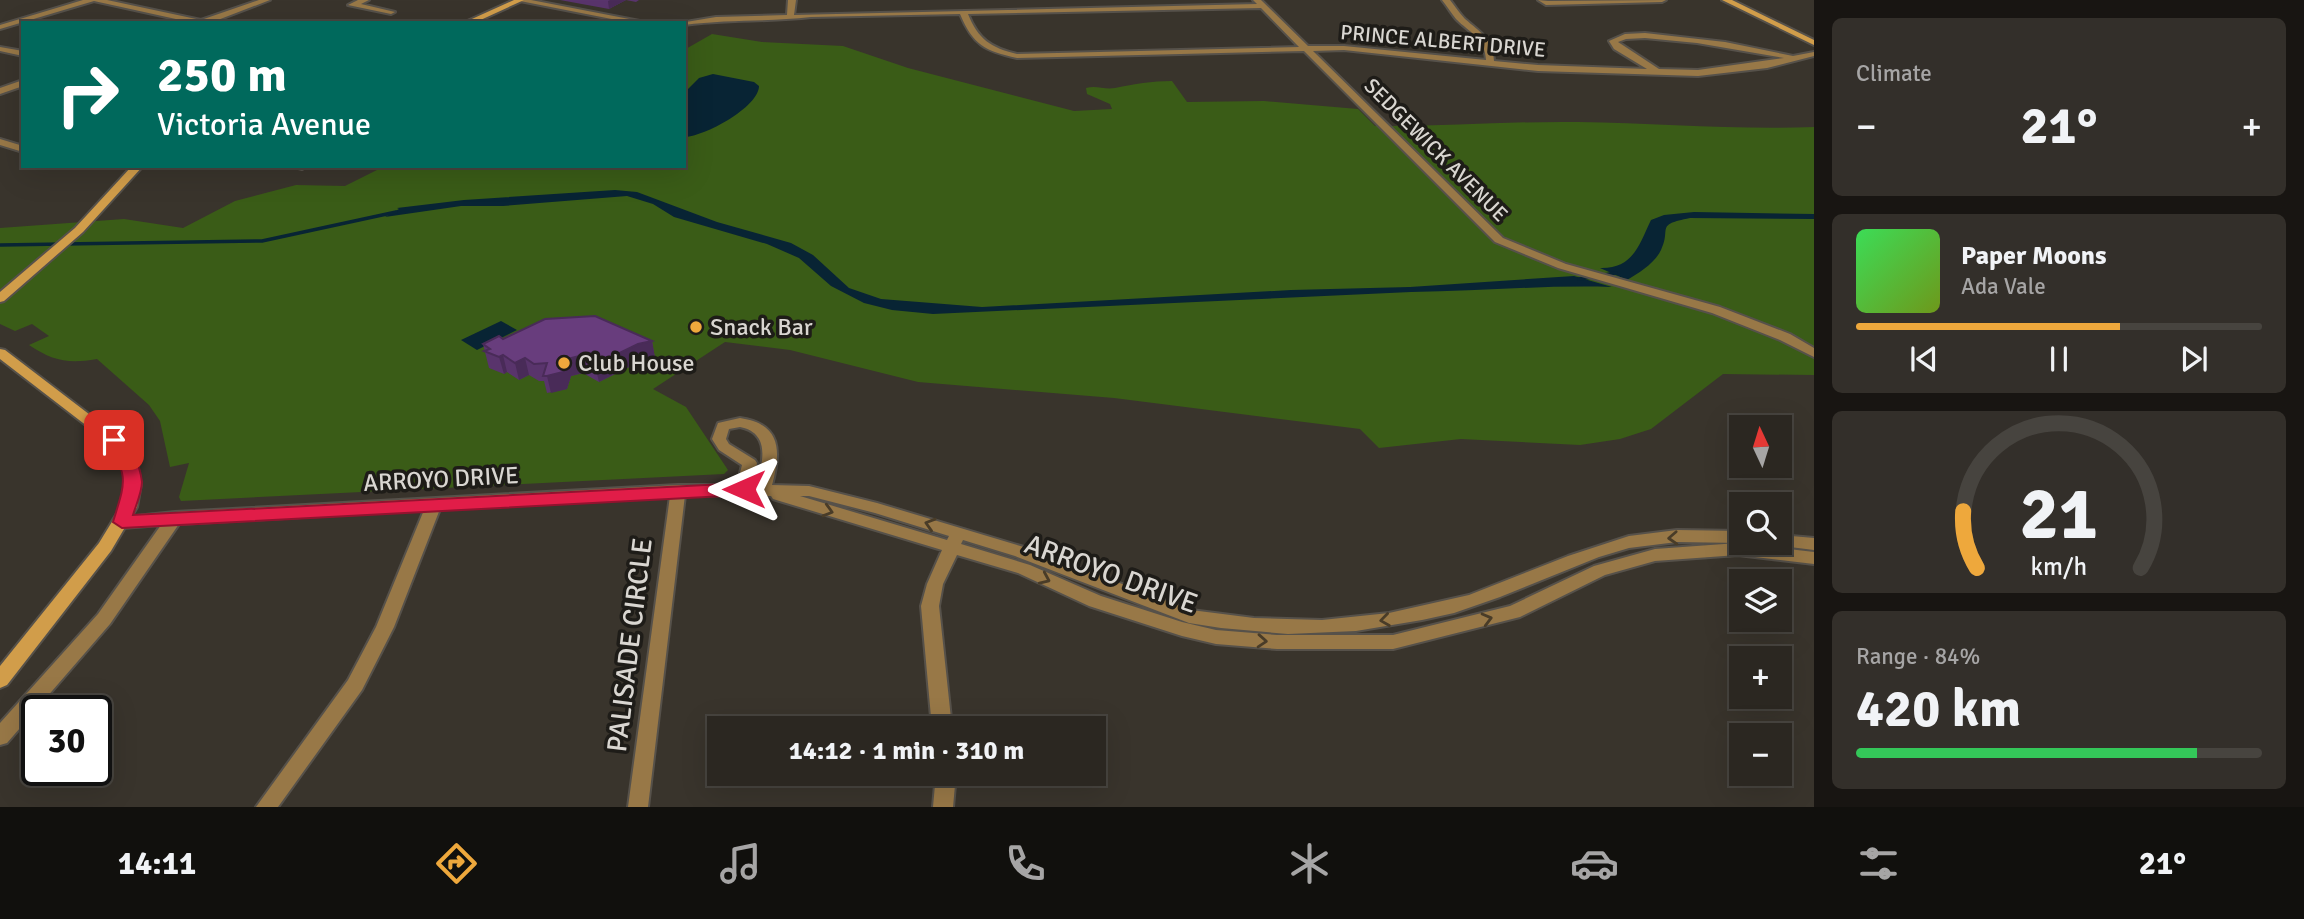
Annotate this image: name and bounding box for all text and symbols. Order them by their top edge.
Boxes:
street label: PRINCE ALBERT DRIVE [1339,19,1547,63]
text: 250 m [157,45,287,105]
icon: right [42,49,133,140]
text: Climate [1856,59,1932,88]
street label: SEDGEWICK AVENUE [1359,73,1513,227]
text: 21° [2021,94,2097,158]
text: − [1856,103,1877,150]
text: + [2241,103,2262,150]
text: Victoria Avenue [157,105,371,144]
text: Paper Moons [1961,240,2107,272]
text: Ada Vale [1961,272,2046,301]
place label: Snack Bar [710,312,813,342]
marker: Snack Bar [688,319,704,335]
icon: previous [1905,340,1943,378]
icon: pause [2040,340,2078,378]
icon: next [2175,340,2213,378]
place label: Club House [578,348,695,378]
marker: Club House [556,355,572,371]
pin [84,410,144,470]
north arrow [1729,415,1792,478]
map controls [1729,415,1792,786]
icon: arrive [95,421,133,459]
position arrow [707,452,781,526]
street label: ARROYO DRIVE [363,460,519,498]
text: 21 [2020,470,2098,559]
button: search [1729,492,1792,555]
one-way arrow [822,502,834,517]
one-way arrow [924,517,936,532]
street label: ARROYO DRIVE [1020,527,1202,621]
one-way arrow [1667,530,1678,545]
street label: PALISADE CIRCLE [600,536,660,754]
text: km/h [2031,550,2087,581]
button: layers [1729,569,1792,632]
one-way arrow [1038,571,1050,585]
one-way arrow [1379,612,1391,627]
one-way arrow [1481,613,1493,627]
one-way arrow [1257,634,1268,649]
text: Range · 84% [1856,642,1980,671]
button: + [1729,646,1792,709]
text: 420 km [1856,677,2021,741]
speed limit sign: 30 [21,695,112,786]
button: − [1729,723,1792,786]
text: 14:12 · 1 min · 310 m [789,735,1024,767]
icon: directions [432,839,481,888]
icon: music [716,839,765,888]
icon: phone [1001,839,1050,888]
icon: climate [1285,839,1334,888]
icon: car [1570,839,1619,888]
icon: filters [1854,839,1903,888]
text: 14:11 [118,844,196,883]
text: 21° [2139,844,2186,883]

